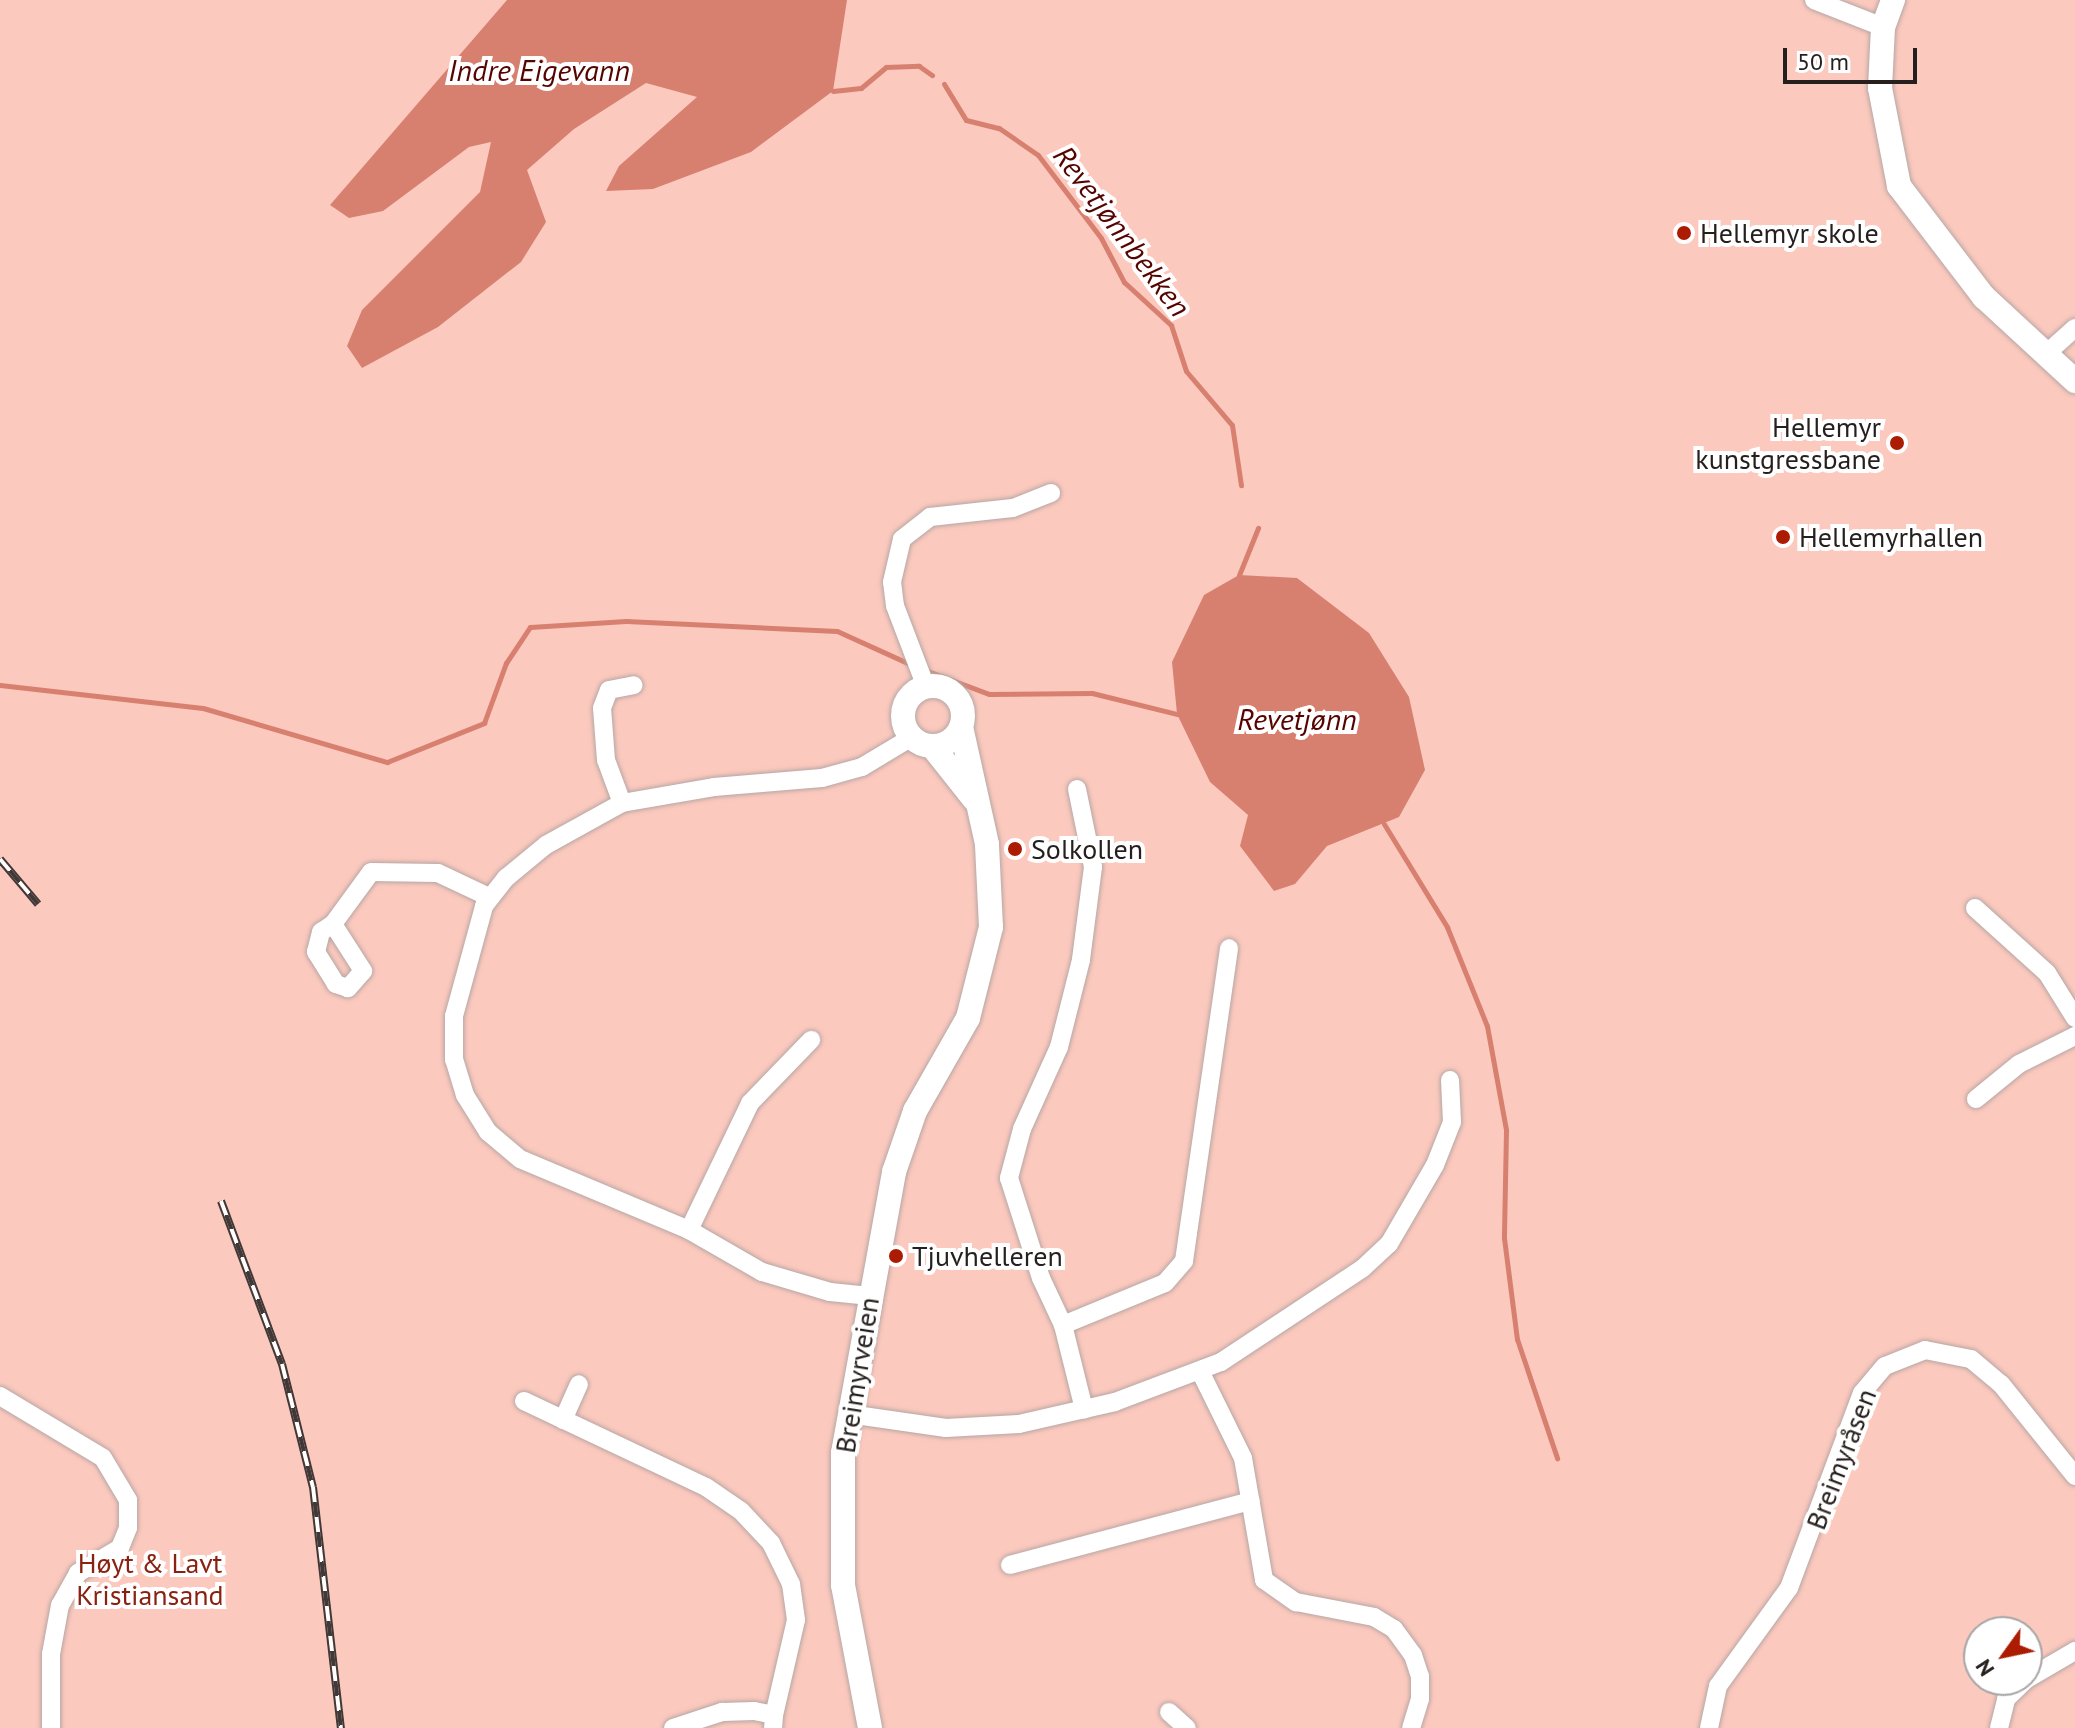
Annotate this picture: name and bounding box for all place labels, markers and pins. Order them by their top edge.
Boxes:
place label: Hellemyr skole [1700,216,1879,250]
marker: Hellemyr skole [1675,224,1693,242]
place label: Hellemyr kunstgressbane [1695,410,1881,476]
marker: Hellemyr kunstgressbane [1888,434,1906,452]
place label: Hellemyrhallen [1799,520,1983,554]
marker: Hellemyrhallen [1774,528,1792,546]
place label: Solkollen [1031,832,1143,866]
marker: Solkollen [1006,840,1024,858]
place label: Tjuvhelleren [912,1239,1063,1273]
marker: Tjuvhelleren [887,1247,905,1265]

